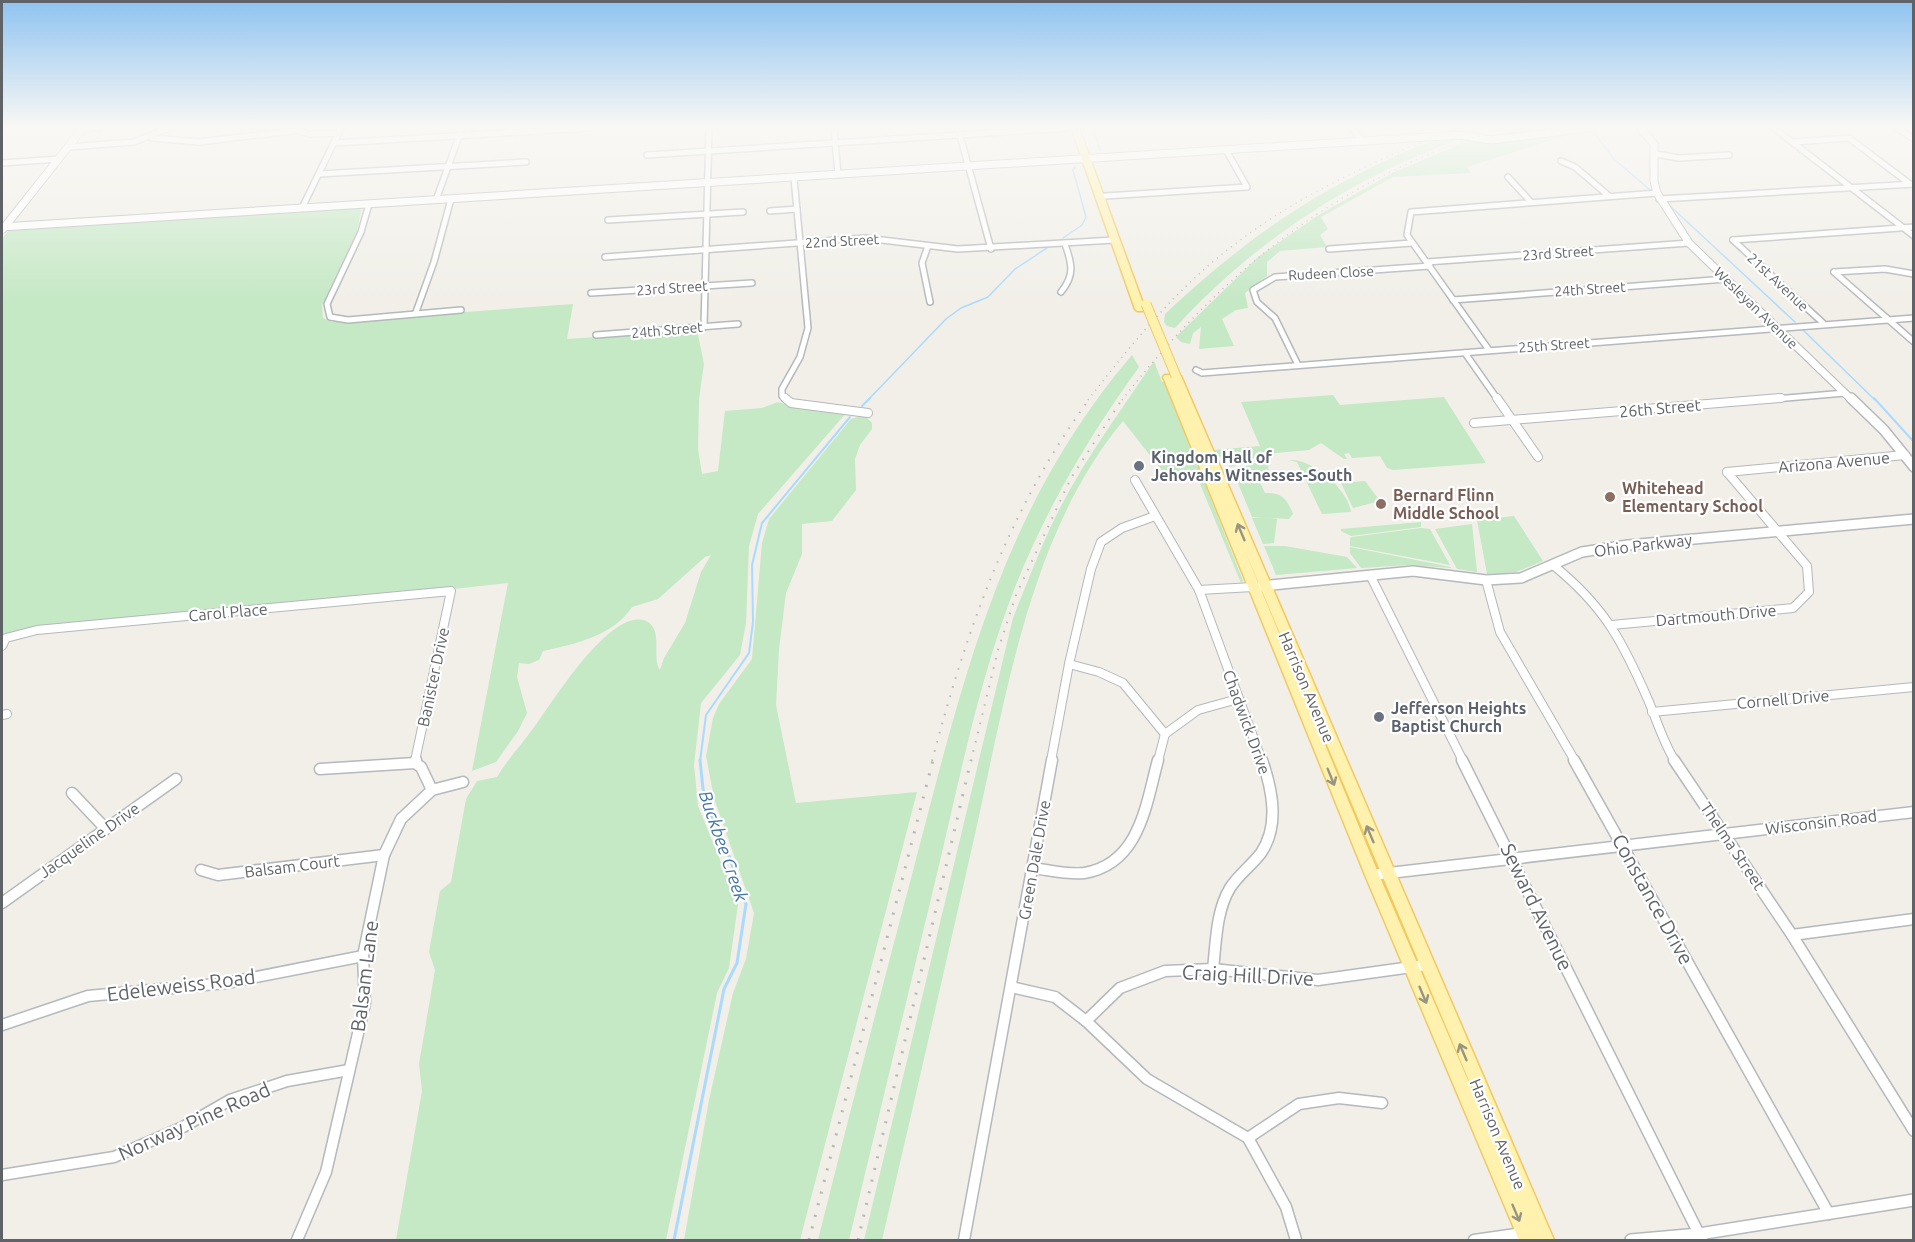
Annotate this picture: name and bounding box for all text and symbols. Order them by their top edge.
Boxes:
street label: 22nd Street [804,231,880,251]
street label: 23rd Street [1522,242,1595,263]
street label: 21st Avenue [1744,250,1812,314]
street label: Rudeen Close [1288,263,1374,283]
street label: Wesleyan Avenue [1711,264,1801,352]
street label: 23rd Street [636,277,709,298]
street label: 24th Street [1554,278,1627,299]
street label: 24th Street [631,319,704,341]
street label: 25th Street [1518,334,1591,355]
street label: 26th Street [1618,395,1702,421]
place label: Kingdom Hall of Jehovahs Witnesses-South [1151,448,1352,484]
street label: Arizona Avenue [1778,448,1890,476]
marker: Kingdom Hall of Jehovahs Witnesses-South [1132,459,1146,473]
place label: Whitehead Elementary School [1622,479,1763,515]
place label: Bernard Flinn Middle School [1393,486,1499,522]
marker: Whitehead Elementary School [1603,490,1617,504]
marker: Bernard Flinn Middle School [1374,497,1388,511]
one-way arrow [1235,523,1246,541]
street label: Ohio Parkway [1593,530,1693,560]
street label: Carol Place [188,600,268,624]
street label: Dartmouth Drive [1655,601,1777,629]
street label: Banister Drive [414,626,452,728]
street label: Harrison Avenue [1276,629,1338,745]
street label: Chadwick Drive [1220,667,1274,777]
street label: Cornell Drive [1736,686,1830,712]
place label: Jefferson Heights Baptist Church [1391,699,1526,735]
marker: Jefferson Heights Baptist Church [1372,710,1386,724]
one-way arrow [1326,767,1337,785]
water label: Buckbee Creek [696,788,753,905]
street label: Jacqueline Drive [35,799,143,881]
street label: Green Dale Drive [1015,799,1053,921]
street label: Thelma Street [1697,799,1769,894]
street label: Wisconsin Road [1764,806,1878,838]
one-way arrow [1364,825,1375,844]
street label: Constance Drive [1608,830,1698,968]
street label: Seward Avenue [1496,840,1578,974]
street label: Balsam Court [243,851,341,881]
street label: Balsam Lane [346,919,382,1033]
street label: Craig Hill Drive [1181,960,1315,990]
street label: Edeleweiss Road [105,964,257,1006]
one-way arrow [1418,986,1429,1004]
one-way arrow [1457,1043,1468,1062]
street label: Harrison Avenue [1467,1076,1529,1192]
street label: Norway Pine Road [114,1077,274,1165]
one-way arrow [1511,1203,1522,1222]

